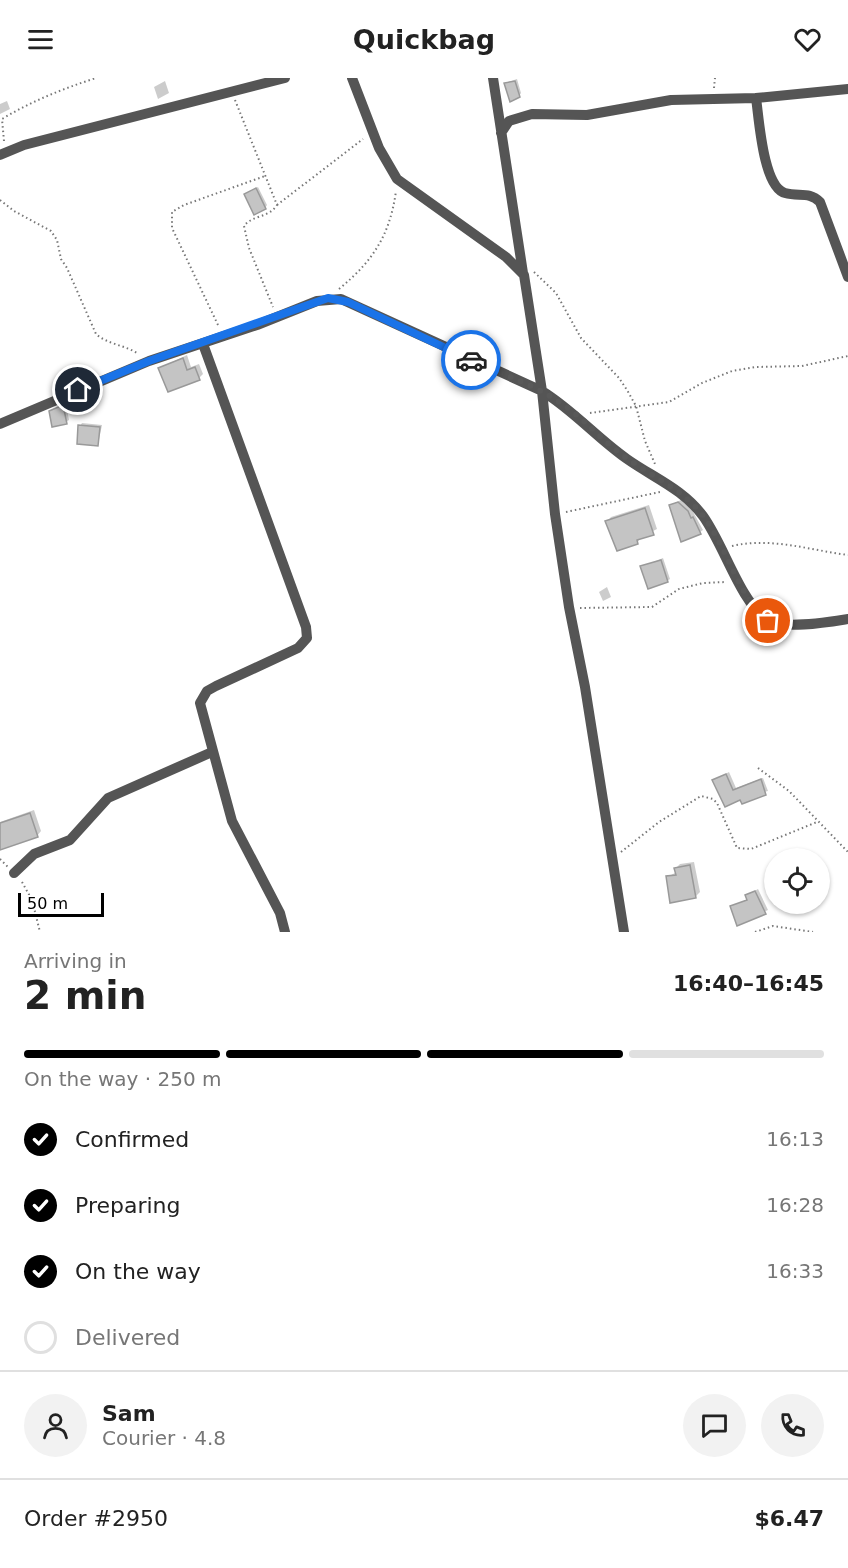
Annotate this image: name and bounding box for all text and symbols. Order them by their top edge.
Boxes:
icon: menu [24,23,57,56]
icon: heart [791,23,824,56]
text: Quickbag [353,24,495,55]
courier [441,330,501,390]
icon: car [455,344,488,377]
pin [52,364,103,415]
icon: home [61,373,94,406]
pin [742,595,793,646]
icon: bag [751,604,784,637]
map controls [764,848,830,914]
button: locate [764,848,830,914]
scale bar [18,890,104,917]
text: 50 m [27,894,68,913]
text: Arriving in [24,949,127,973]
text: 16:40–16:45 [673,971,824,996]
text: 2 min [24,973,146,1018]
text: On the way · 250 m [24,1067,222,1091]
icon: check [24,1123,57,1156]
text: Confirmed [75,1127,189,1152]
text: 16:13 [766,1127,824,1151]
icon: check [24,1189,57,1222]
text: Preparing [75,1193,181,1218]
text: 16:28 [766,1193,824,1217]
icon: check [24,1255,57,1288]
text: On the way [75,1259,201,1284]
text: 16:33 [766,1259,824,1283]
text: Delivered [75,1325,180,1350]
button: person [24,1394,87,1457]
button: chat [683,1394,746,1457]
button: phone [761,1394,824,1457]
text: Sam [102,1401,156,1426]
text: Courier · 4.8 [102,1426,226,1450]
text: Order #2950 [24,1506,168,1531]
text: $6.47 [754,1506,824,1531]

